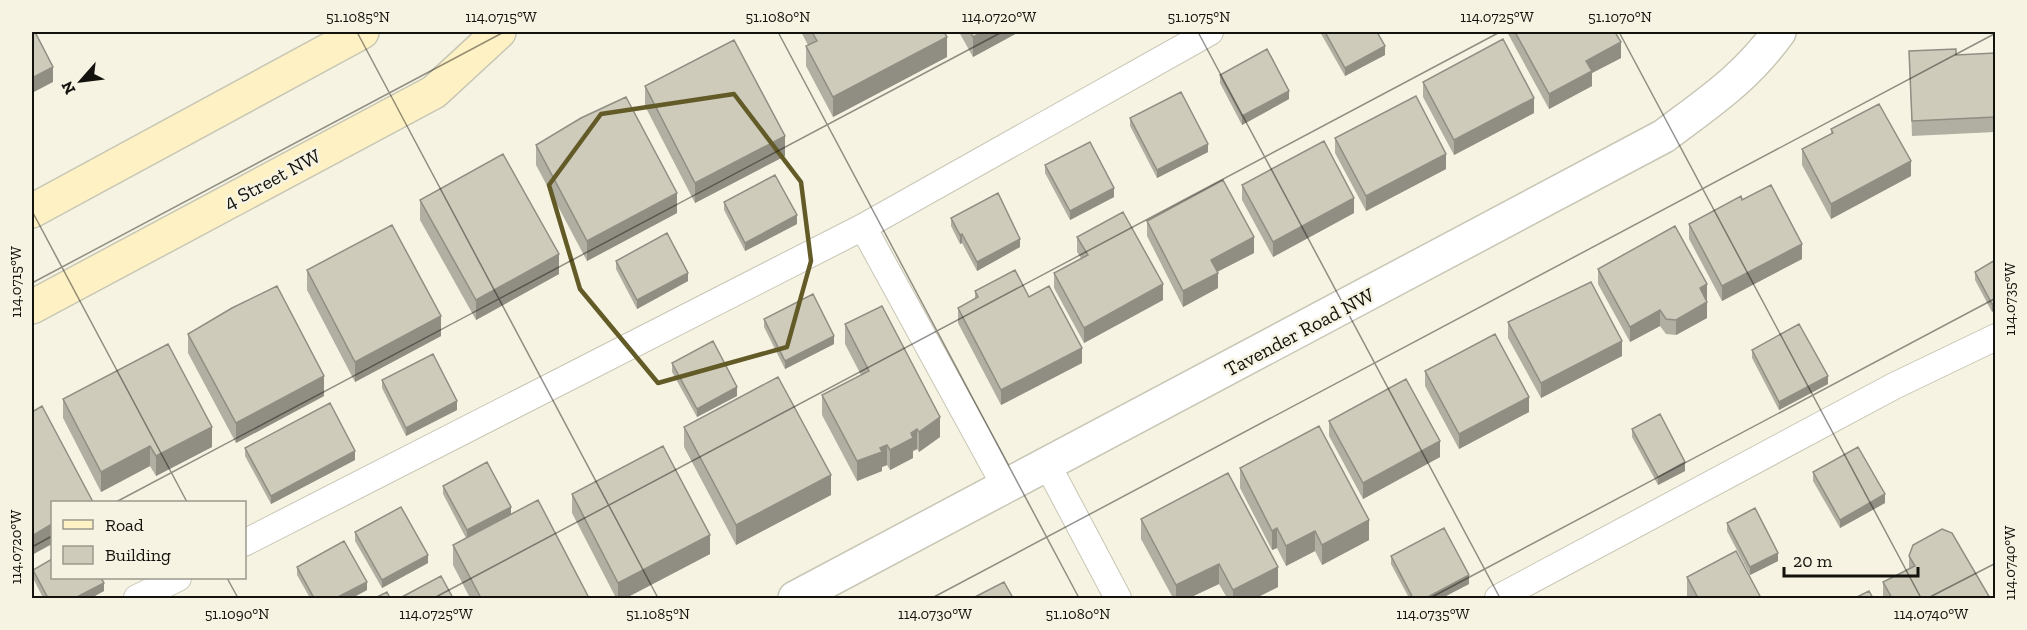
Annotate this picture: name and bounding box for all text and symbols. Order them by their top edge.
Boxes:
text: 51.1085°N [326,8,390,26]
text: 114.0715°W [465,8,537,26]
text: 51.1080°N [746,8,810,26]
text: 114.0720°W [962,8,1036,26]
text: 51.1075°N [1168,8,1230,26]
text: 114.0725°W [1460,8,1534,26]
text: 51.1070°N [1588,8,1652,26]
north arrow [51,51,111,111]
text: N [57,78,79,98]
street label: 4 Street NW [220,143,325,214]
text: 114.0715°W [7,246,25,318]
text: 114.0735°W [2001,262,2019,336]
street label: Tavender Road NW [1220,282,1378,382]
legend [51,501,246,579]
text: 114.0720°W [7,510,25,584]
text: Road [105,514,144,536]
text: 114.0740°W [2001,526,2019,600]
scale bar [1784,540,1918,578]
text: Building [105,544,171,566]
text: 20 m [1793,550,1833,572]
text: 51.1090°N [205,605,269,623]
text: 114.0725°W [399,605,473,623]
text: 51.1085°N [626,605,690,623]
text: 114.0730°W [898,605,972,623]
text: 51.1080°N [1046,605,1110,623]
text: 114.0735°W [1396,605,1470,623]
text: 114.0740°W [1894,605,1968,623]

